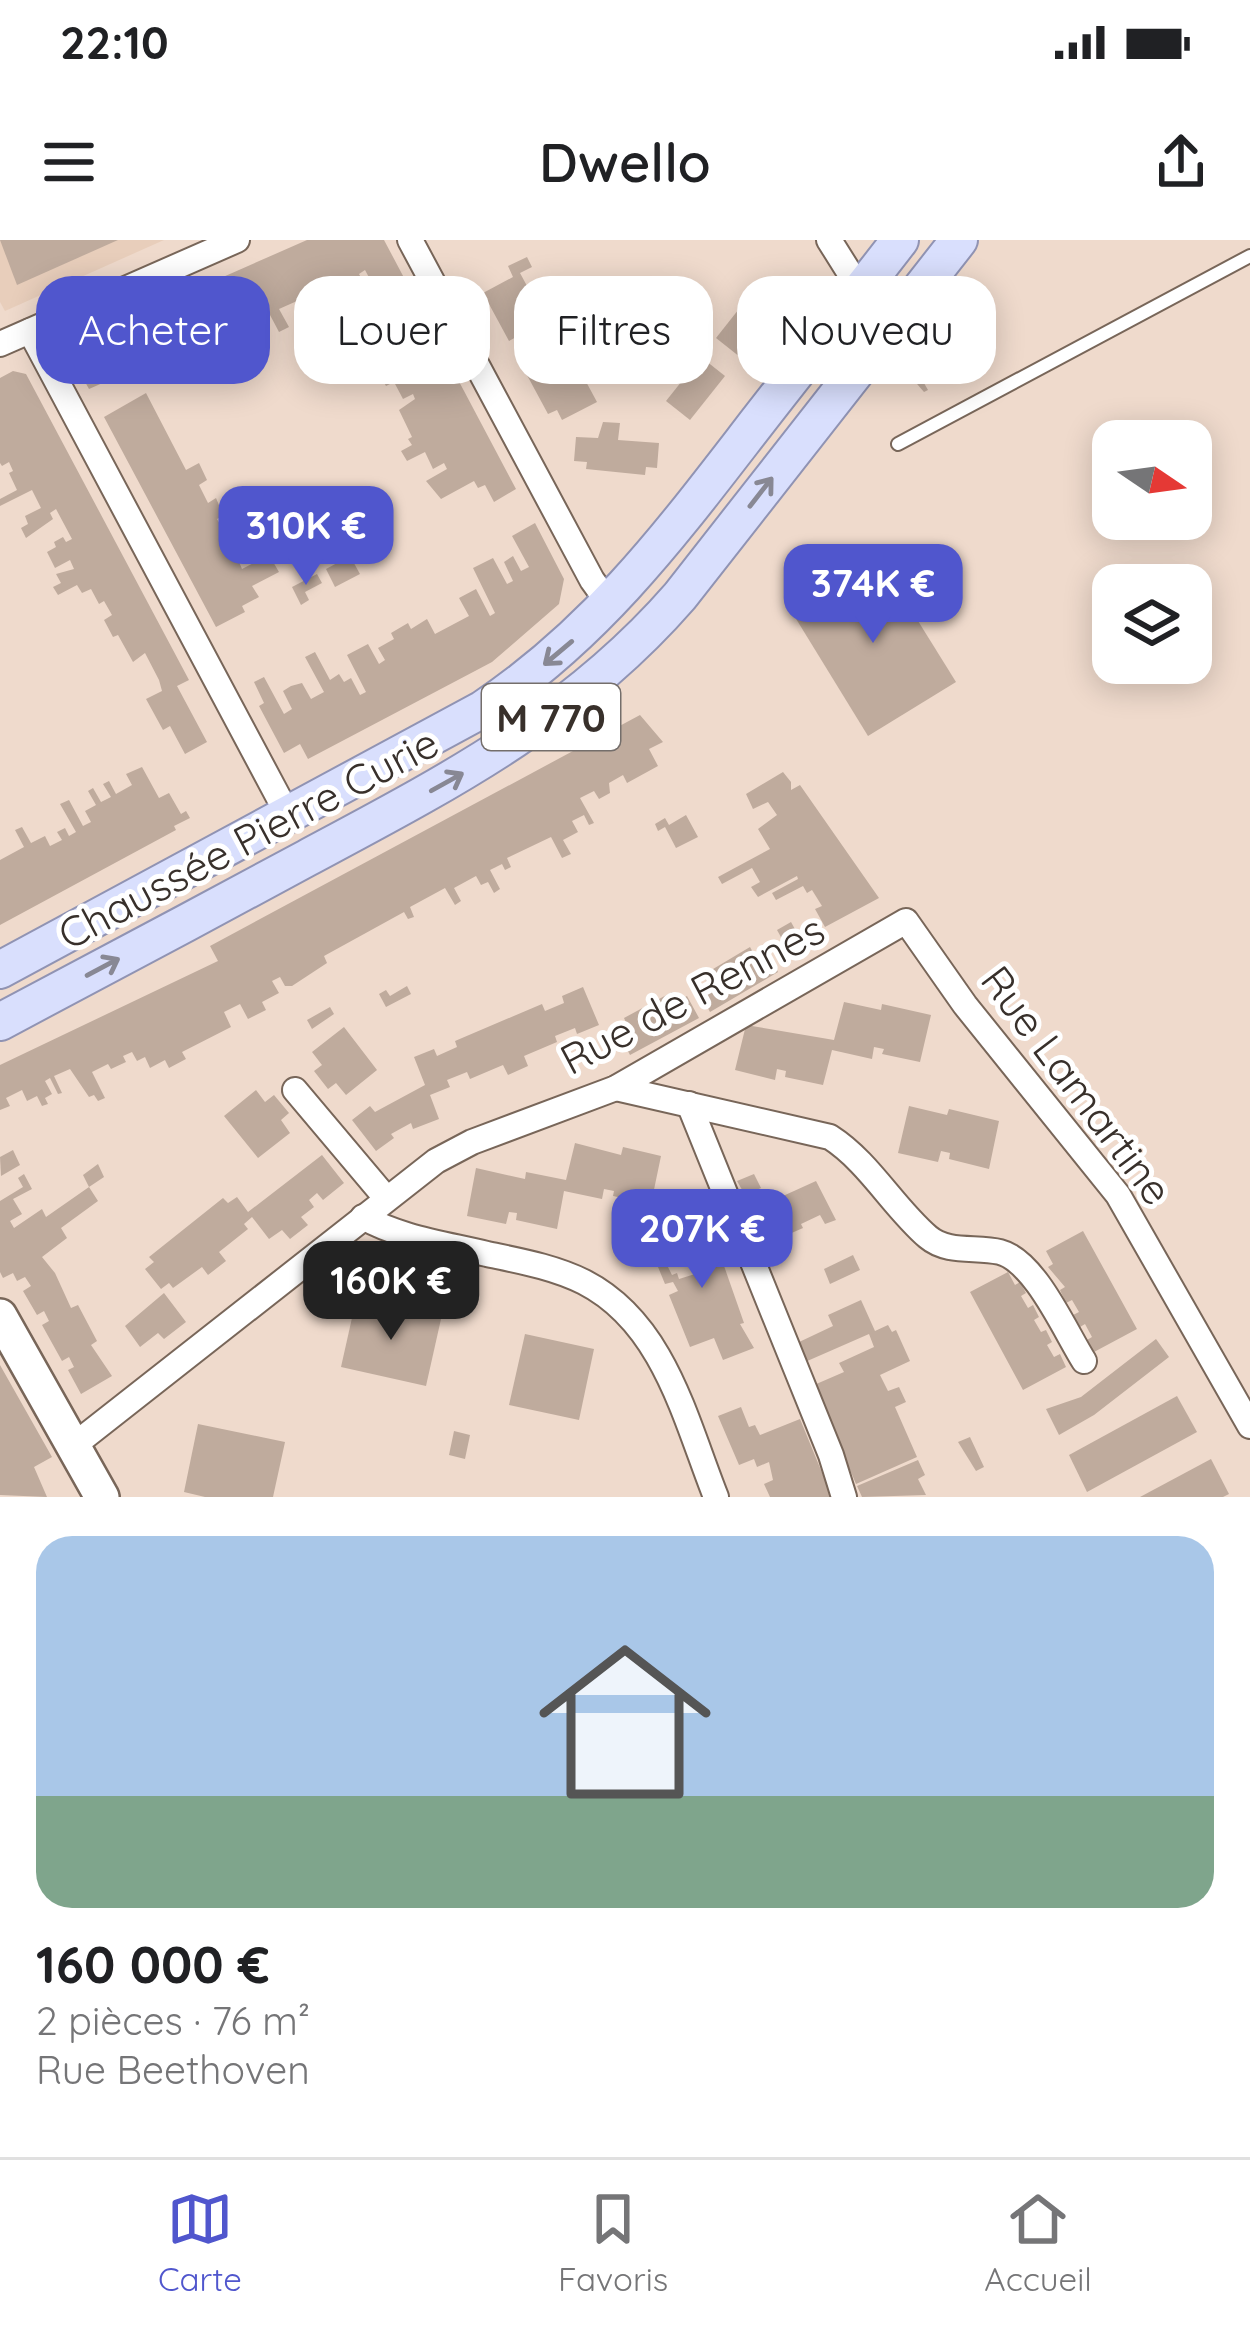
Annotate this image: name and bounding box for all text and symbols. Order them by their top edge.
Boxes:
text: 22:10 [60,14,169,70]
text: Dwello [539,128,711,196]
icon: menu [36,129,102,195]
icon: share [1148,129,1214,195]
chip: Acheter [36,276,270,384]
chip: Louer [294,276,490,384]
chip: Filtres [514,276,713,384]
chip: Nouveau [737,276,996,384]
north arrow [1092,420,1212,540]
map controls [1092,420,1212,684]
one-way arrow [747,477,774,509]
pin: 310K € [208,486,404,588]
text: 310K € [246,500,366,549]
pin: 374K € [775,544,971,646]
text: 374K € [811,558,935,607]
button: layers [1092,564,1212,684]
one-way arrow [543,638,574,666]
road number: M 770 [482,684,620,750]
street label: Chaussée Pierre Curie [49,715,447,961]
one-way arrow [428,770,463,794]
street label: Rue de Rennes [551,902,833,1086]
one-way arrow [85,955,120,978]
street label: Rue Lamartine [970,955,1184,1215]
pin: 207K € [604,1189,800,1291]
text: 207K € [639,1203,765,1252]
pin: 160K € [293,1241,489,1343]
text: 160K € [330,1255,452,1304]
icon: home [517,1614,733,1830]
text: 160 000 € [36,1932,270,1996]
text: 2 pièces · 76 m² [36,1996,310,2045]
text: Rue Beethoven [36,2045,310,2094]
tab: Carte [158,2186,242,2299]
tab: Favoris [558,2186,668,2299]
tab: Accueil [984,2186,1092,2299]

